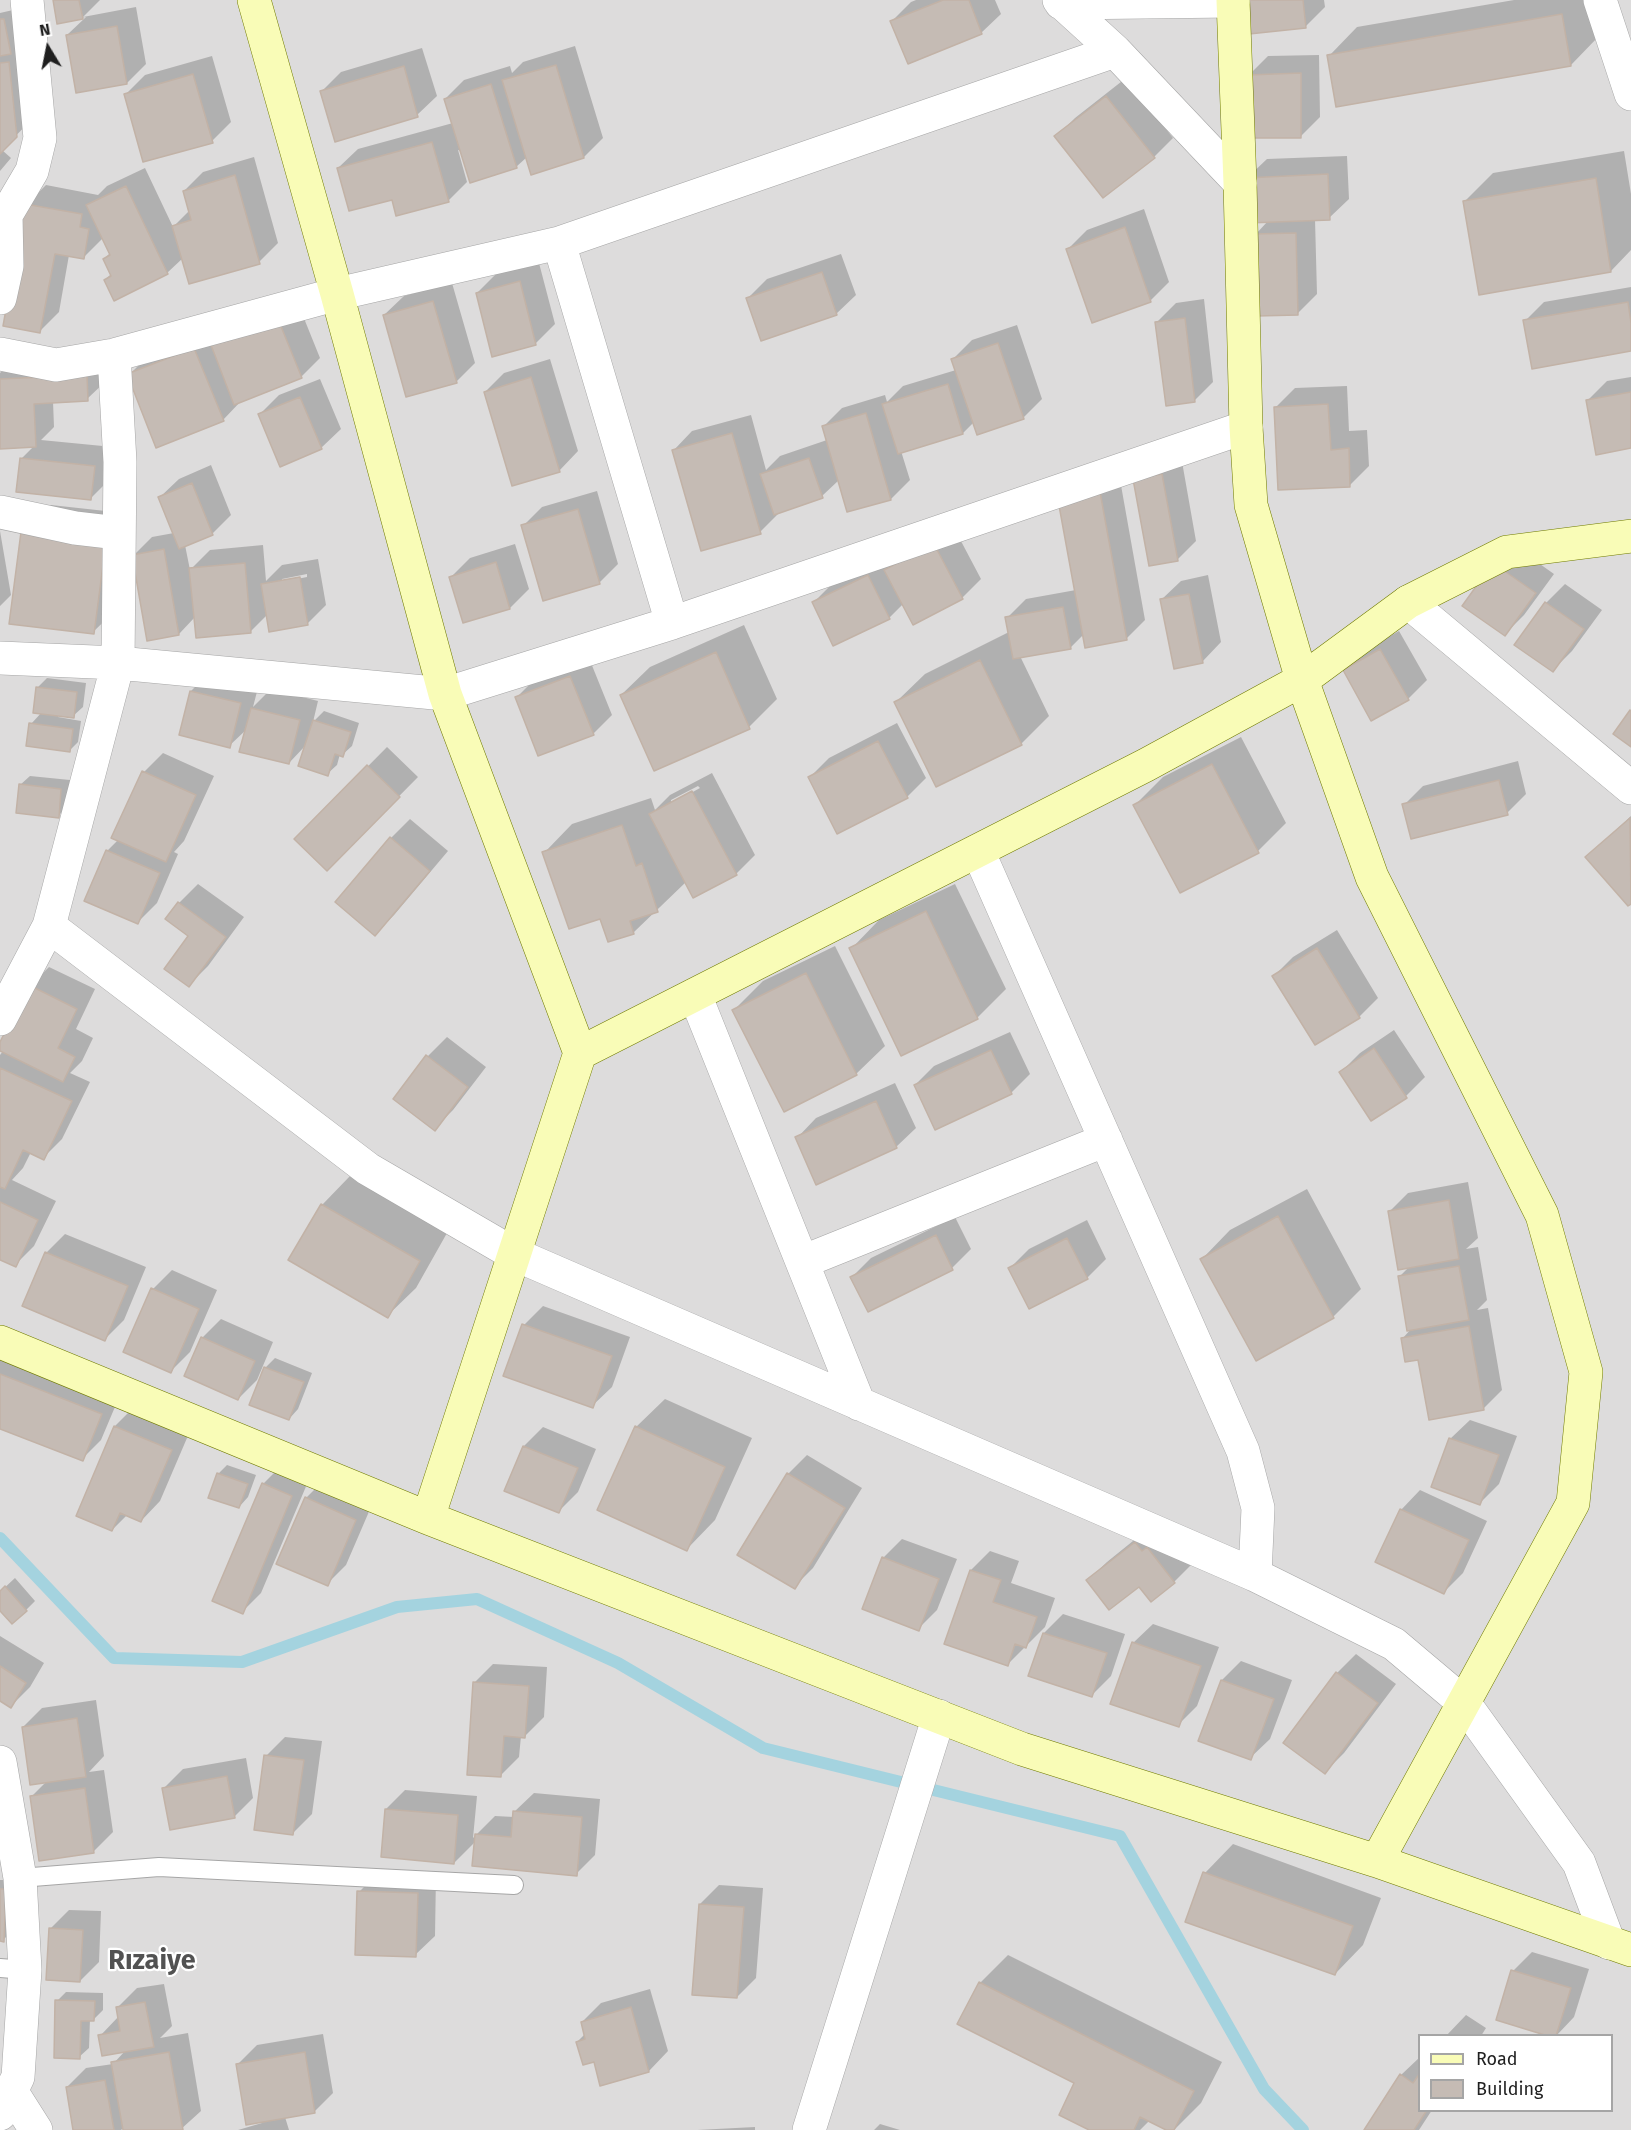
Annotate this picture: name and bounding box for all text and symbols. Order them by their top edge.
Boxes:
north arrow [18,18,78,78]
text: N [38,20,52,40]
district label: Rızaiye [108,1945,196,1977]
legend [1418,2034,1613,2112]
text: Road [1476,2048,1518,2070]
text: Building [1476,2078,1543,2100]

